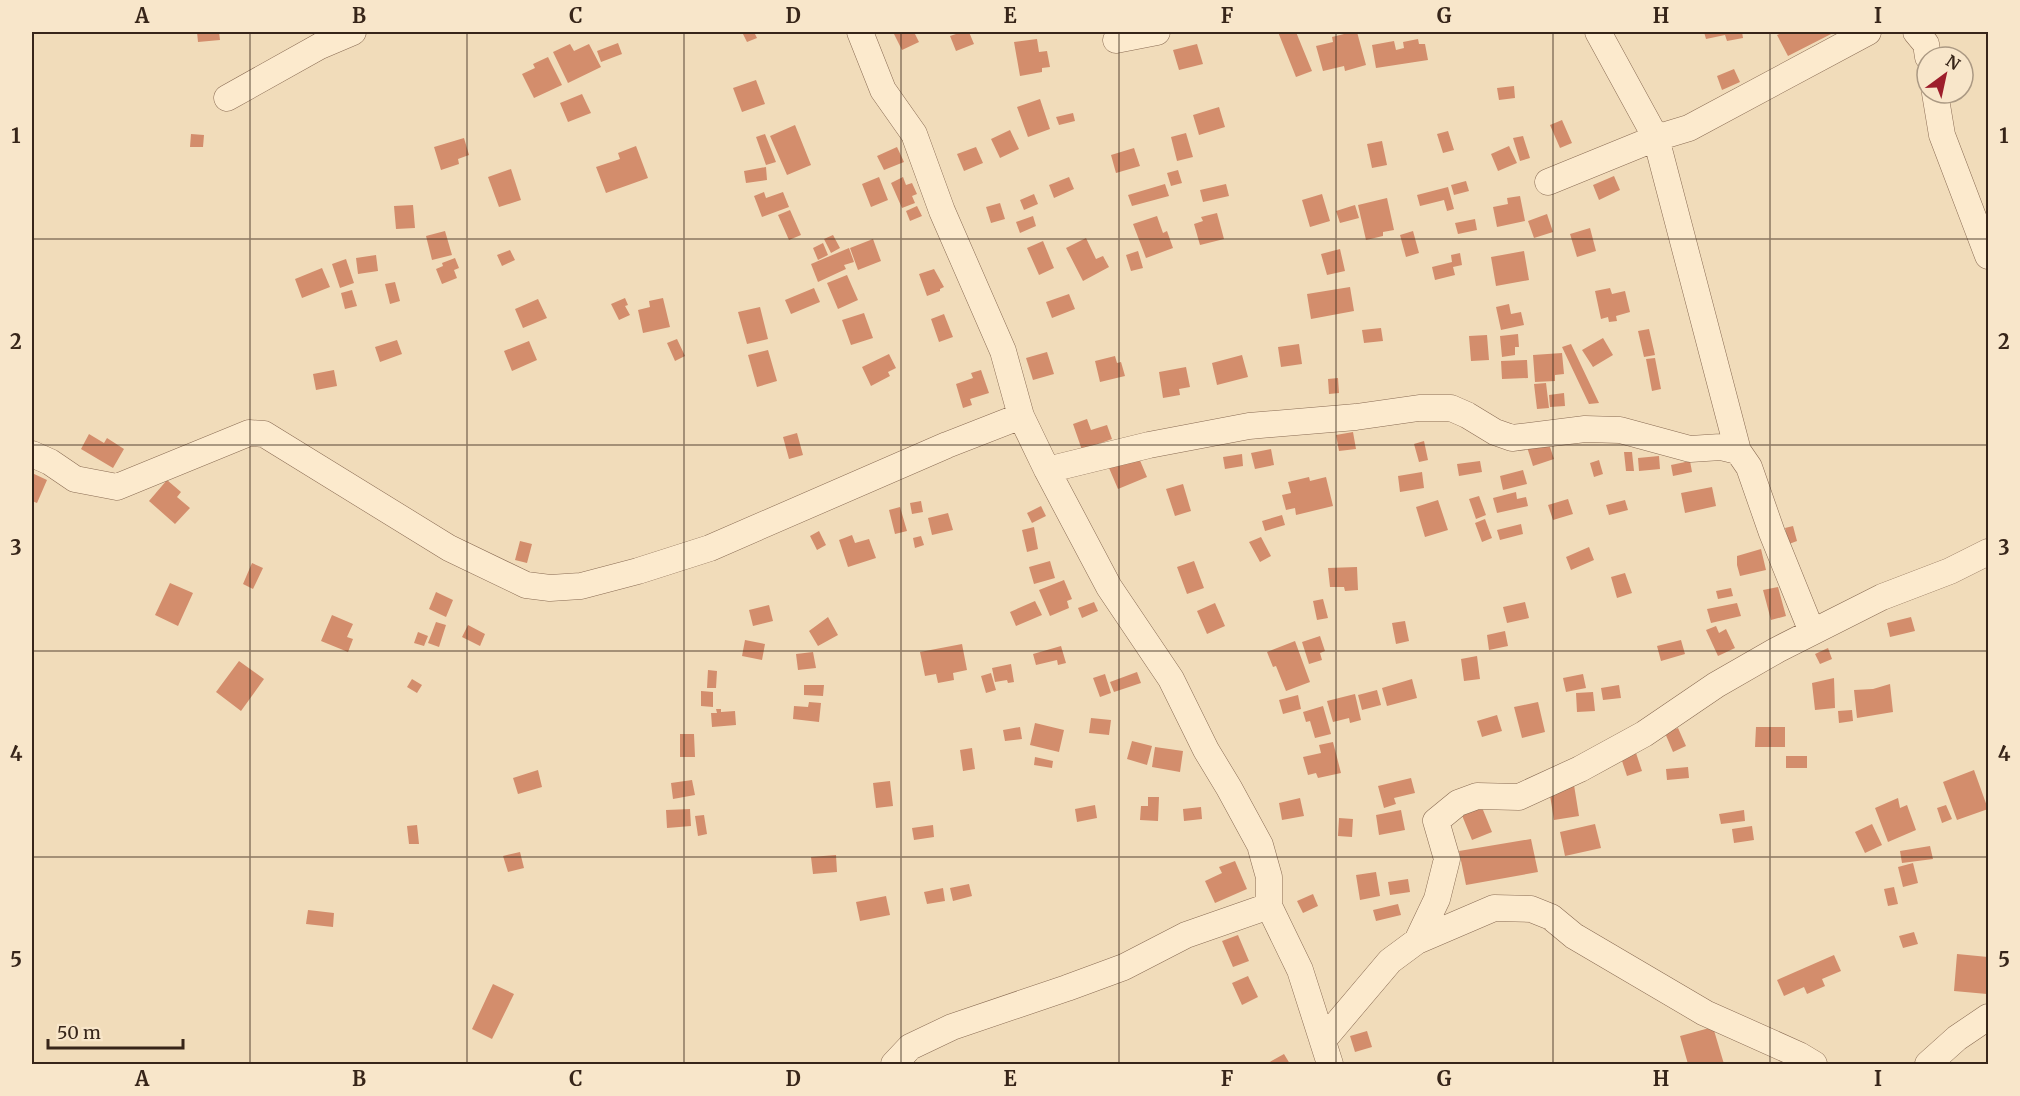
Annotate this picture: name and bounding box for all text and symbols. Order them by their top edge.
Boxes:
text: A [134,3,150,28]
text: B [352,3,366,28]
text: C [569,3,583,28]
text: D [785,3,801,28]
text: E [1003,3,1017,28]
text: F [1221,3,1234,28]
text: G [1437,3,1452,28]
text: H [1653,3,1669,28]
text: I [1874,3,1882,28]
north arrow [1915,45,1975,105]
text: N [1942,51,1964,74]
text: 1 [11,123,21,148]
text: 1 [1999,123,2009,148]
text: 2 [10,329,22,354]
text: 2 [1998,329,2010,354]
text: 3 [10,535,22,560]
text: 3 [1998,535,2010,560]
text: 4 [10,741,23,766]
text: 4 [1998,741,2011,766]
text: 5 [10,947,22,972]
text: 5 [1998,947,2010,972]
scale bar [48,1012,183,1050]
text: 50 m [57,1021,101,1044]
text: A [134,1066,150,1091]
text: B [352,1066,366,1091]
text: C [569,1066,583,1091]
text: D [785,1066,801,1091]
text: E [1003,1066,1017,1091]
text: F [1221,1066,1234,1091]
text: G [1437,1066,1452,1091]
text: H [1653,1066,1669,1091]
text: I [1874,1066,1882,1091]

